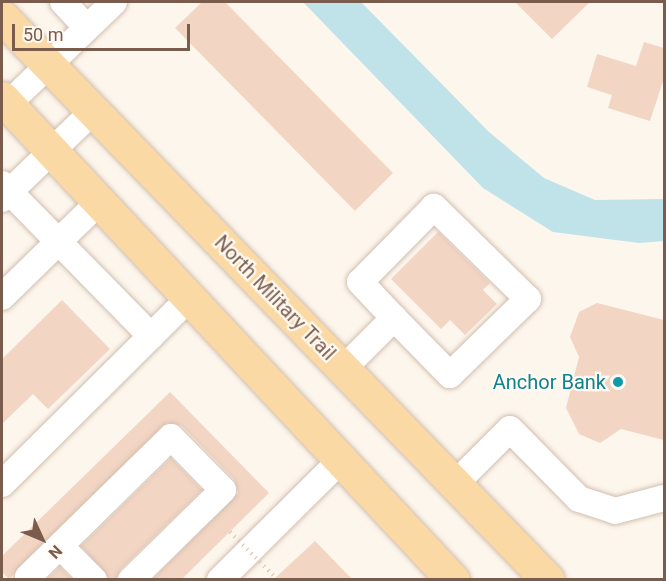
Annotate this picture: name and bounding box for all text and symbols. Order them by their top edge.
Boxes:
scale bar [15,12,194,50]
text: 50 m [23,24,63,45]
street label: North Military Trail [209,230,341,366]
place label: Anchor Bank [493,370,606,394]
marker: Anchor Bank [611,375,625,389]
north arrow [12,509,72,569]
text: N [45,541,66,563]

